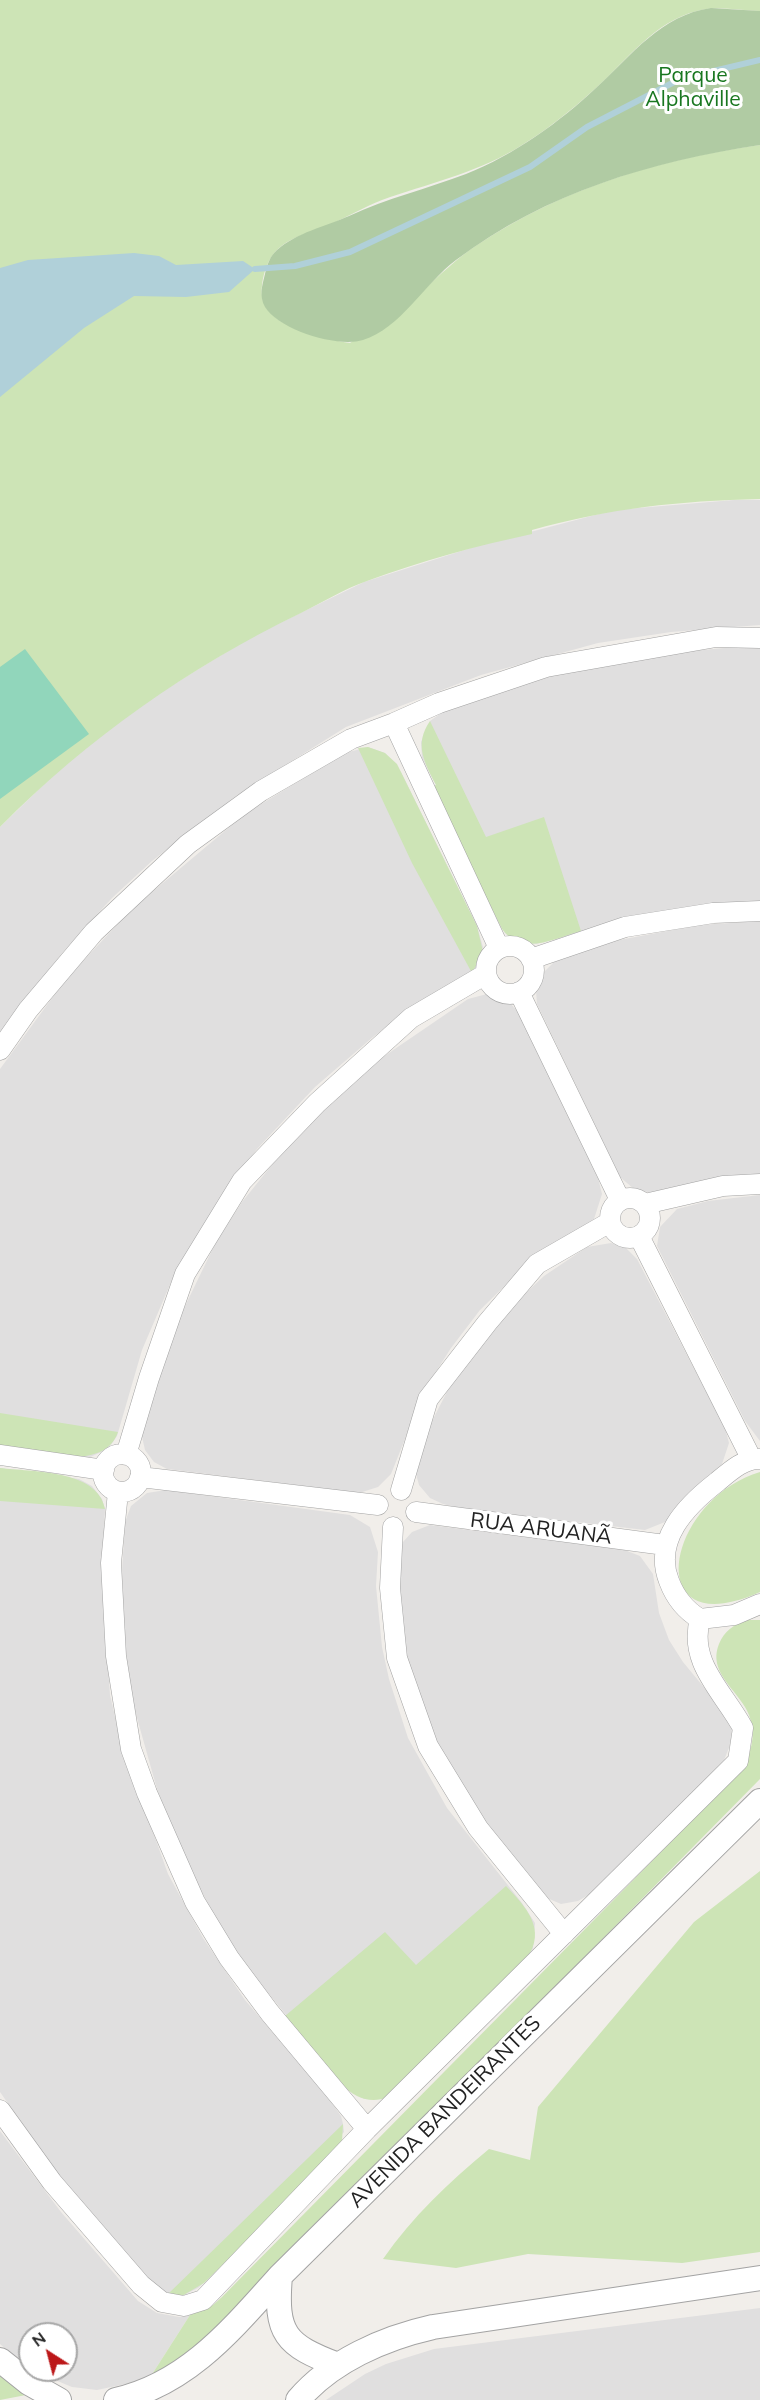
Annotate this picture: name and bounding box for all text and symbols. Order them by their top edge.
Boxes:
park label: Parque Alphaville [645,63,741,113]
street label: RUA ARUANÃ [469,1508,613,1550]
street label: AVENIDA BANDEIRANTES [344,2011,546,2213]
north arrow [18,2322,78,2382]
text: N [28,2327,49,2351]

